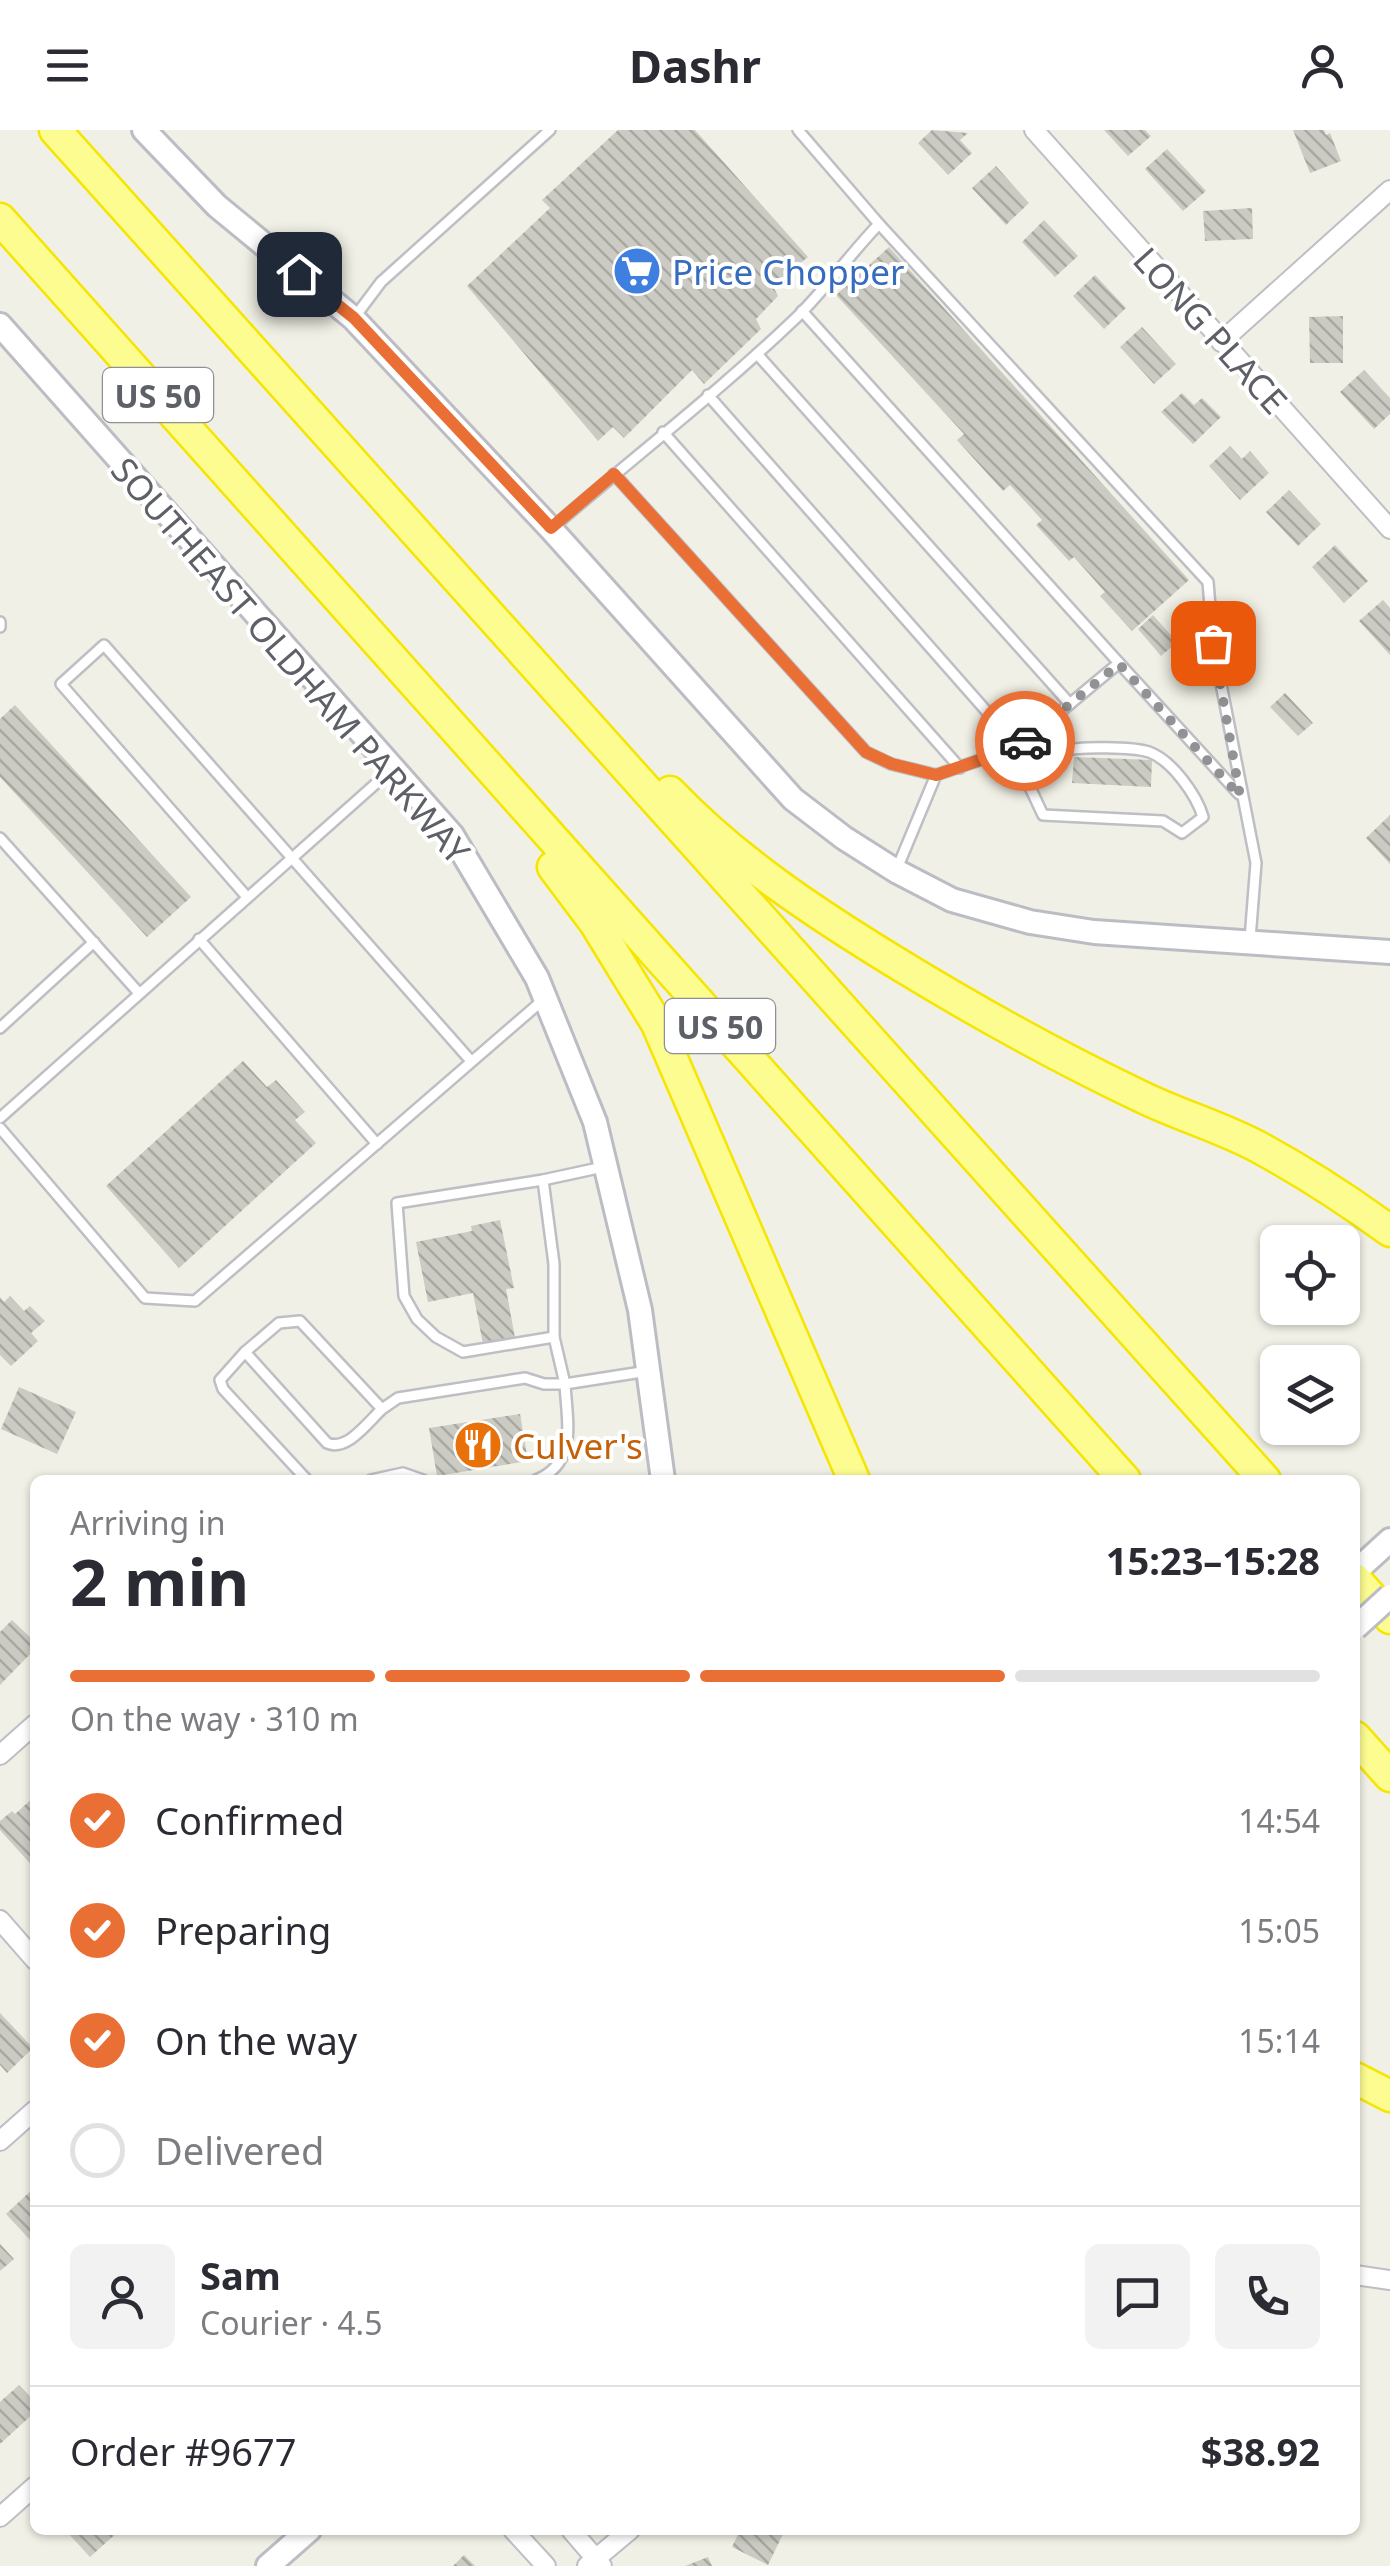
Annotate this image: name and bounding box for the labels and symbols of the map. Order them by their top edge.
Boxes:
pin [257,232,342,317]
street label: LONG PLACE [1124,237,1298,423]
supermarket icon: Price Chopper [611,245,663,297]
place label: Price Chopper [672,248,904,295]
road number: US 50 [103,368,213,422]
street label: SOUTHEAST OLDHAM PARKWAY [101,447,481,873]
pin [1171,601,1256,686]
courier [975,691,1075,791]
road number: US 50 [665,999,775,1053]
restaurant icon: Culver's [452,1419,504,1471]
place label: Culver's [513,1422,643,1469]

